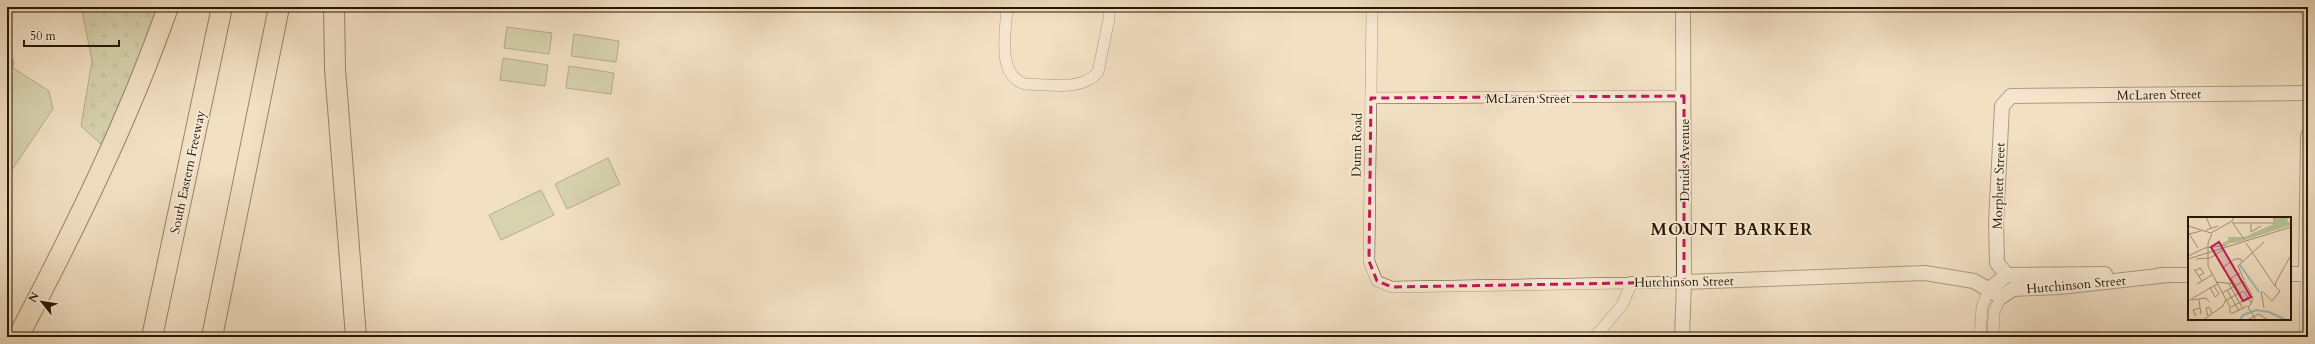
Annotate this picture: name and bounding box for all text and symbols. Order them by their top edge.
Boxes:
scale bar [24,22,119,48]
text: 50 m [30,28,57,44]
street label: McLaren Street [2117,85,2201,105]
street label: McLaren Street [1486,90,1570,108]
street label: South Eastern Freeway [166,109,210,236]
street label: Dunn Road [1347,113,1367,177]
street label: Druids Avenue [1676,118,1694,202]
street label: Morphett Street [1988,142,2010,230]
inset map [2188,217,2291,320]
district label: MOUNT BARKER [1650,218,1814,241]
street label: Hutchinson Street [1634,272,1734,292]
street label: Hutchinson Street [2026,272,2127,298]
north arrow [22,282,62,322]
text: N [25,289,43,305]

